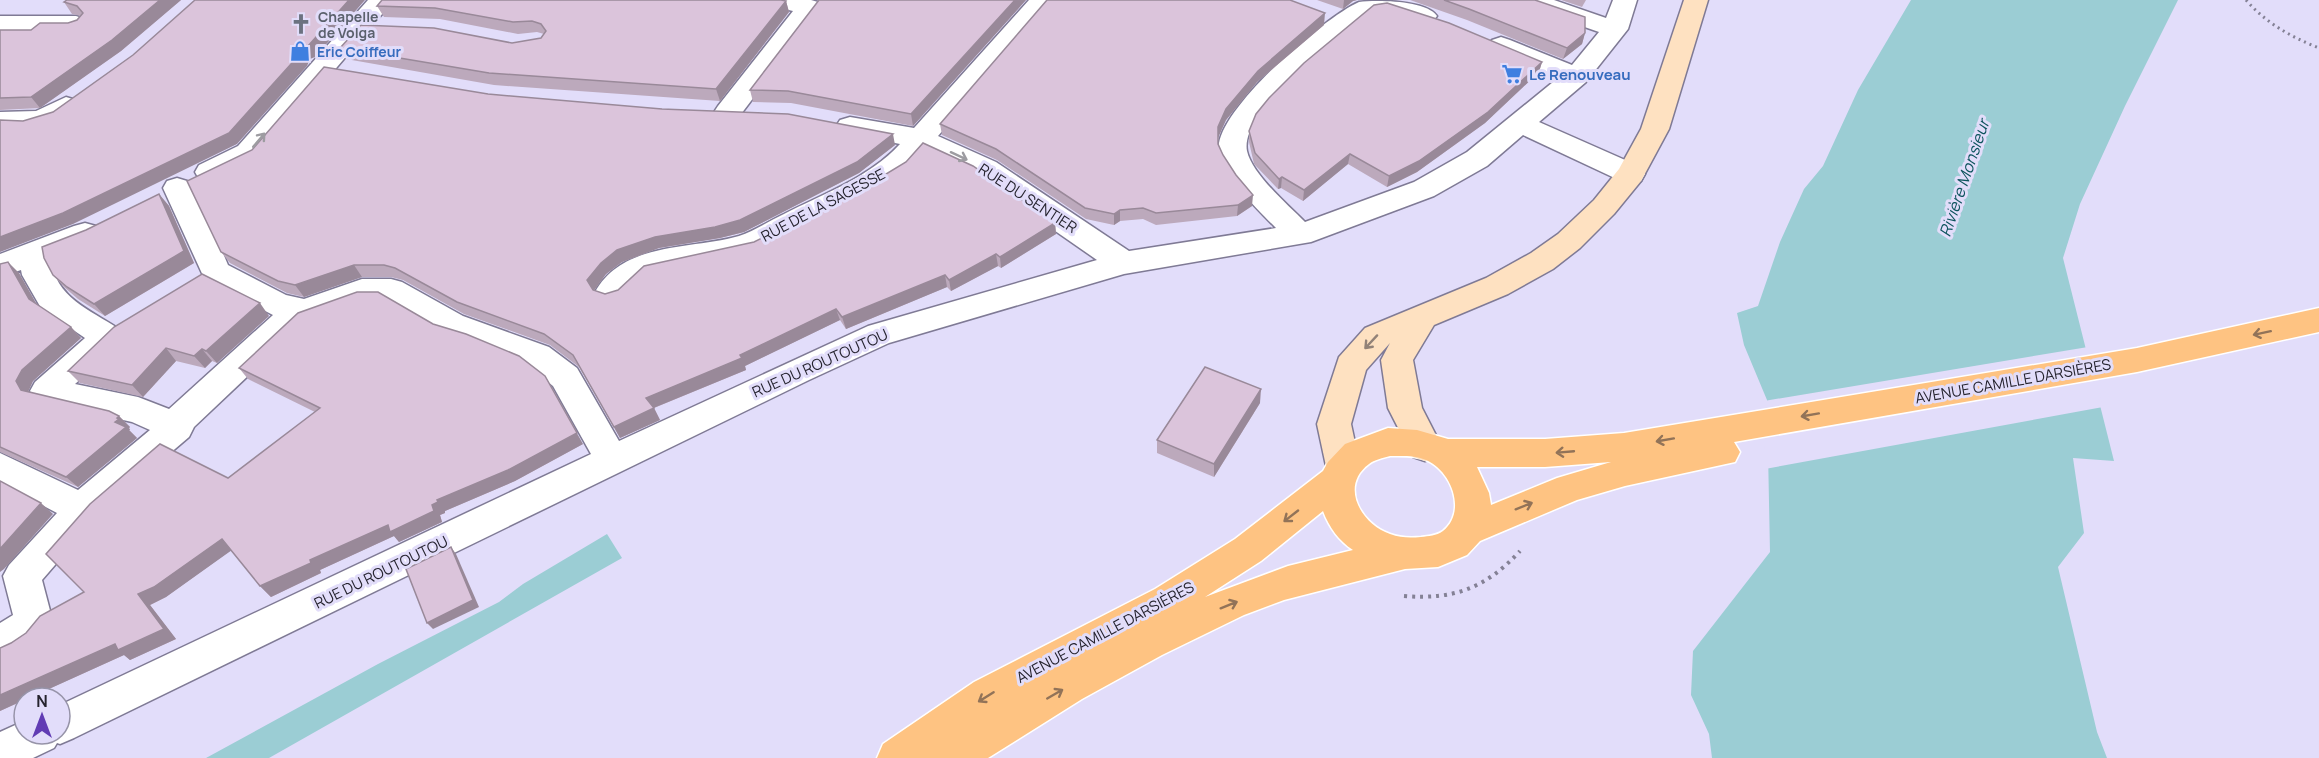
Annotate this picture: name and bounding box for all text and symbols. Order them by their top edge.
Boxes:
place label: Chapelle de Volga [318,7,379,42]
church icon: Chapelle de Volga [289,12,313,36]
shop icon: Eric Coiffeur [288,39,312,63]
place label: Eric Coiffeur [317,42,401,61]
supermarket icon: Le Renouveau [1500,62,1524,86]
place label: Le Renouveau [1529,64,1631,85]
water label: Rivière Monsieur [1934,114,1995,239]
one-way arrow [252,133,266,148]
one-way arrow [949,151,967,163]
street label: RUE DU SENTIER [975,158,1081,238]
street label: RUE DE LA SAGESSE [757,163,889,247]
street label: RUE DU ROUTOUTOU [749,324,891,402]
one-way arrow [2253,328,2272,339]
one-way arrow [1364,335,1378,350]
street label: AVENUE CAMILLE DARSIÈRES [1914,353,2112,409]
one-way arrow [1801,410,1820,421]
one-way arrow [1656,435,1675,446]
one-way arrow [1556,447,1576,458]
one-way arrow [1514,500,1533,511]
one-way arrow [1283,510,1299,523]
street label: RUE DU ROUTOUTOU [310,530,452,614]
street label: AVENUE CAMILLE DARSIÈRES [1013,576,1197,688]
one-way arrow [1219,599,1238,610]
north arrow [12,686,72,746]
one-way arrow [1046,688,1063,700]
text: N [36,690,48,712]
one-way arrow [978,691,995,703]

